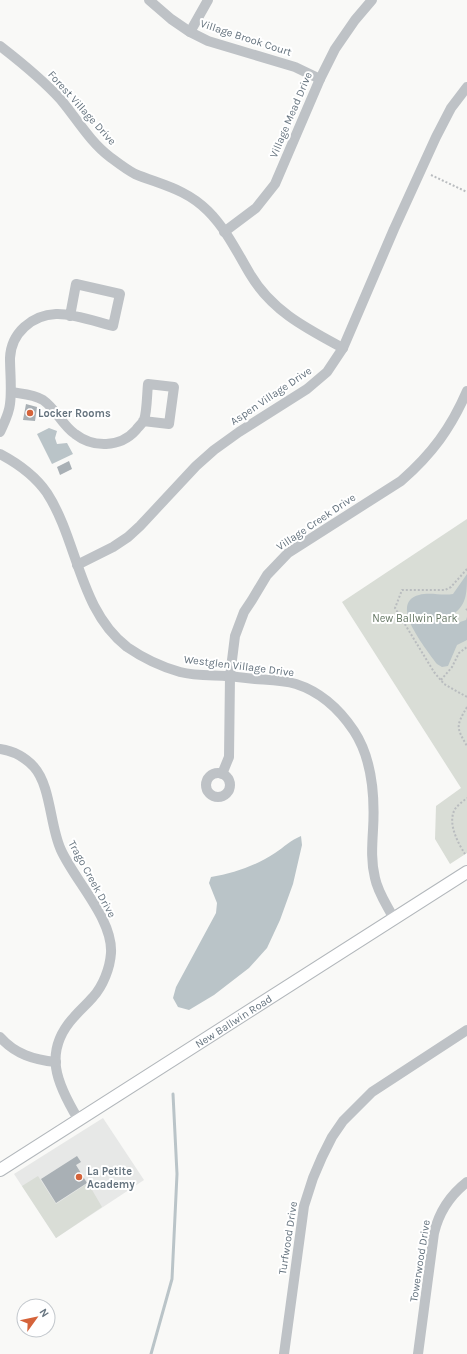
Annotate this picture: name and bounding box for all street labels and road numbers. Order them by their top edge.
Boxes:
street label: Village Brook Court [199,17,293,59]
street label: Forest Village Drive [45,68,119,148]
street label: Village Mead Drive [267,70,315,160]
street label: Aspen Village Drive [228,364,314,428]
street label: Village Creek Drive [274,491,358,553]
street label: Westglen Village Drive [183,653,295,679]
street label: Trago Creek Drive [65,838,119,920]
street label: New Ballwin Road [193,992,274,1050]
street label: Turfwood Drive [276,1200,300,1276]
street label: Towerwood Drive [407,1219,433,1303]

